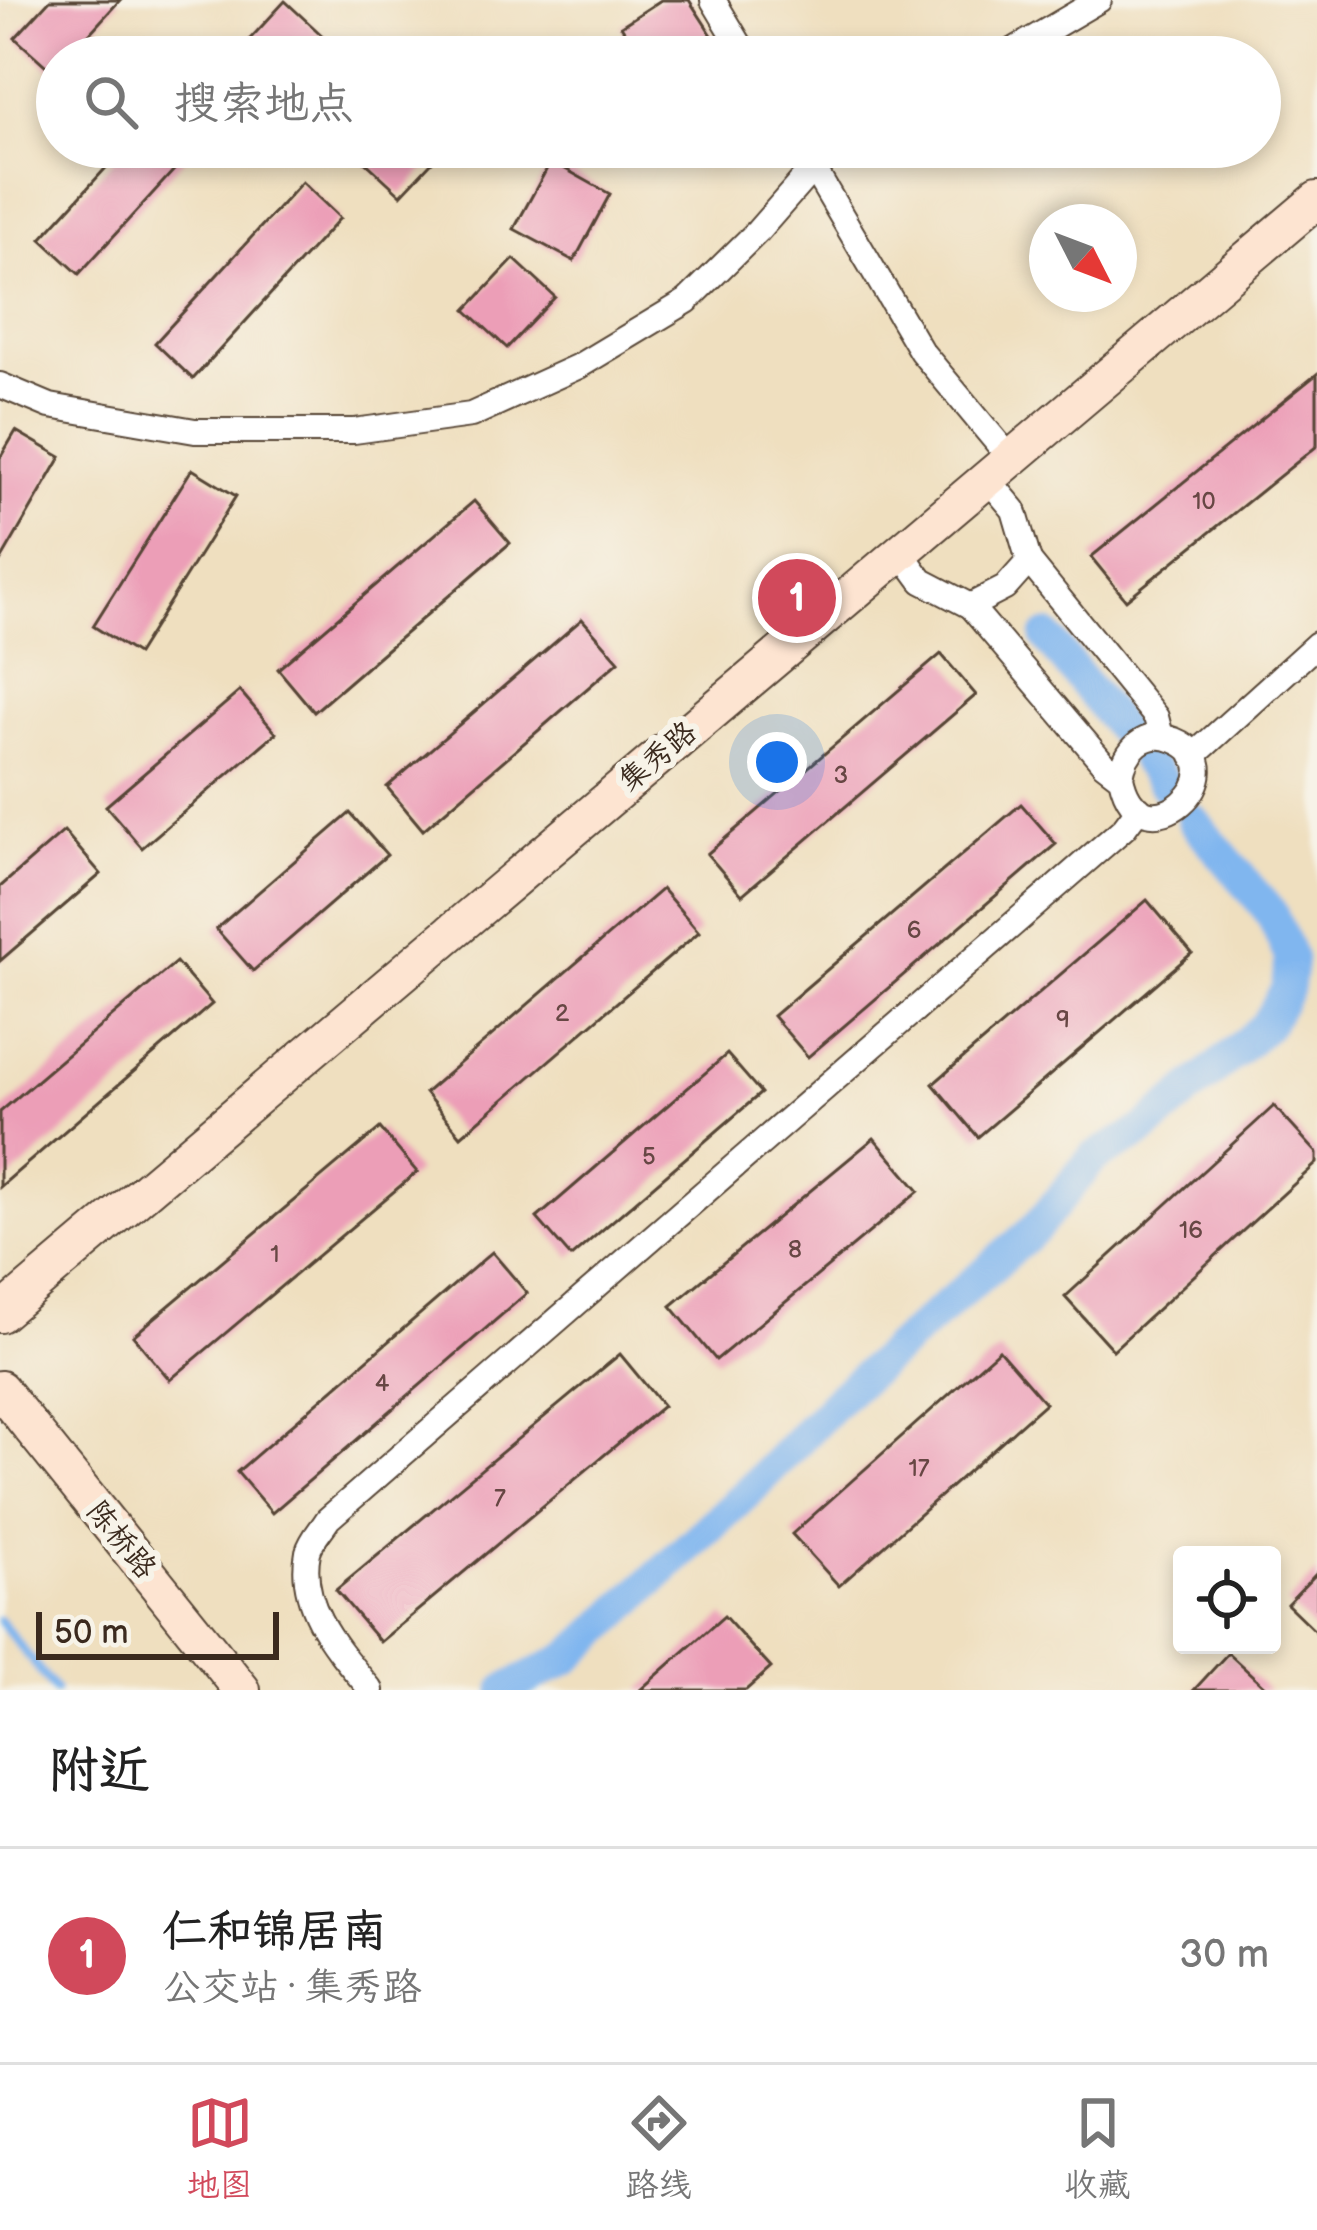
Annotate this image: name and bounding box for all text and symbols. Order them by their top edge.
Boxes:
search box [36,36,1281,168]
icon: search [78,69,144,135]
text: 搜索地点 [174,77,354,132]
north arrow [1029,204,1137,312]
house number: 10 [1192,487,1216,516]
pin: 1 [758,553,836,643]
street label: 集秀路 [612,714,704,800]
your location [747,732,807,792]
house number: 3 [834,761,848,790]
house number: 6 [907,916,921,945]
house number: 2 [555,999,569,1028]
house number: 9 [1056,1005,1070,1034]
house number: 5 [642,1142,656,1171]
house number: 16 [1179,1216,1203,1245]
house number: 8 [788,1235,802,1264]
house number: 1 [270,1240,280,1269]
house number: 4 [375,1369,390,1398]
house number: 17 [908,1454,930,1483]
house number: 7 [494,1484,506,1513]
street label: 陈桥路 [79,1494,163,1586]
map controls [1173,1546,1281,1654]
button: locate [1173,1546,1281,1654]
scale bar [36,1606,279,1659]
text: 50 m [54,1613,129,1653]
text: 附近 [48,1741,150,1802]
text: 仁和锦居南 [162,1905,387,1960]
text: 1 [79,1932,95,1979]
text: 30 m [1179,1932,1269,1979]
text: 公交站 · 集秀路 [162,1965,421,2012]
tab: 地图 [187,2090,253,2206]
tab: 路线 [626,2090,692,2206]
tab: 收藏 [1065,2090,1131,2206]

